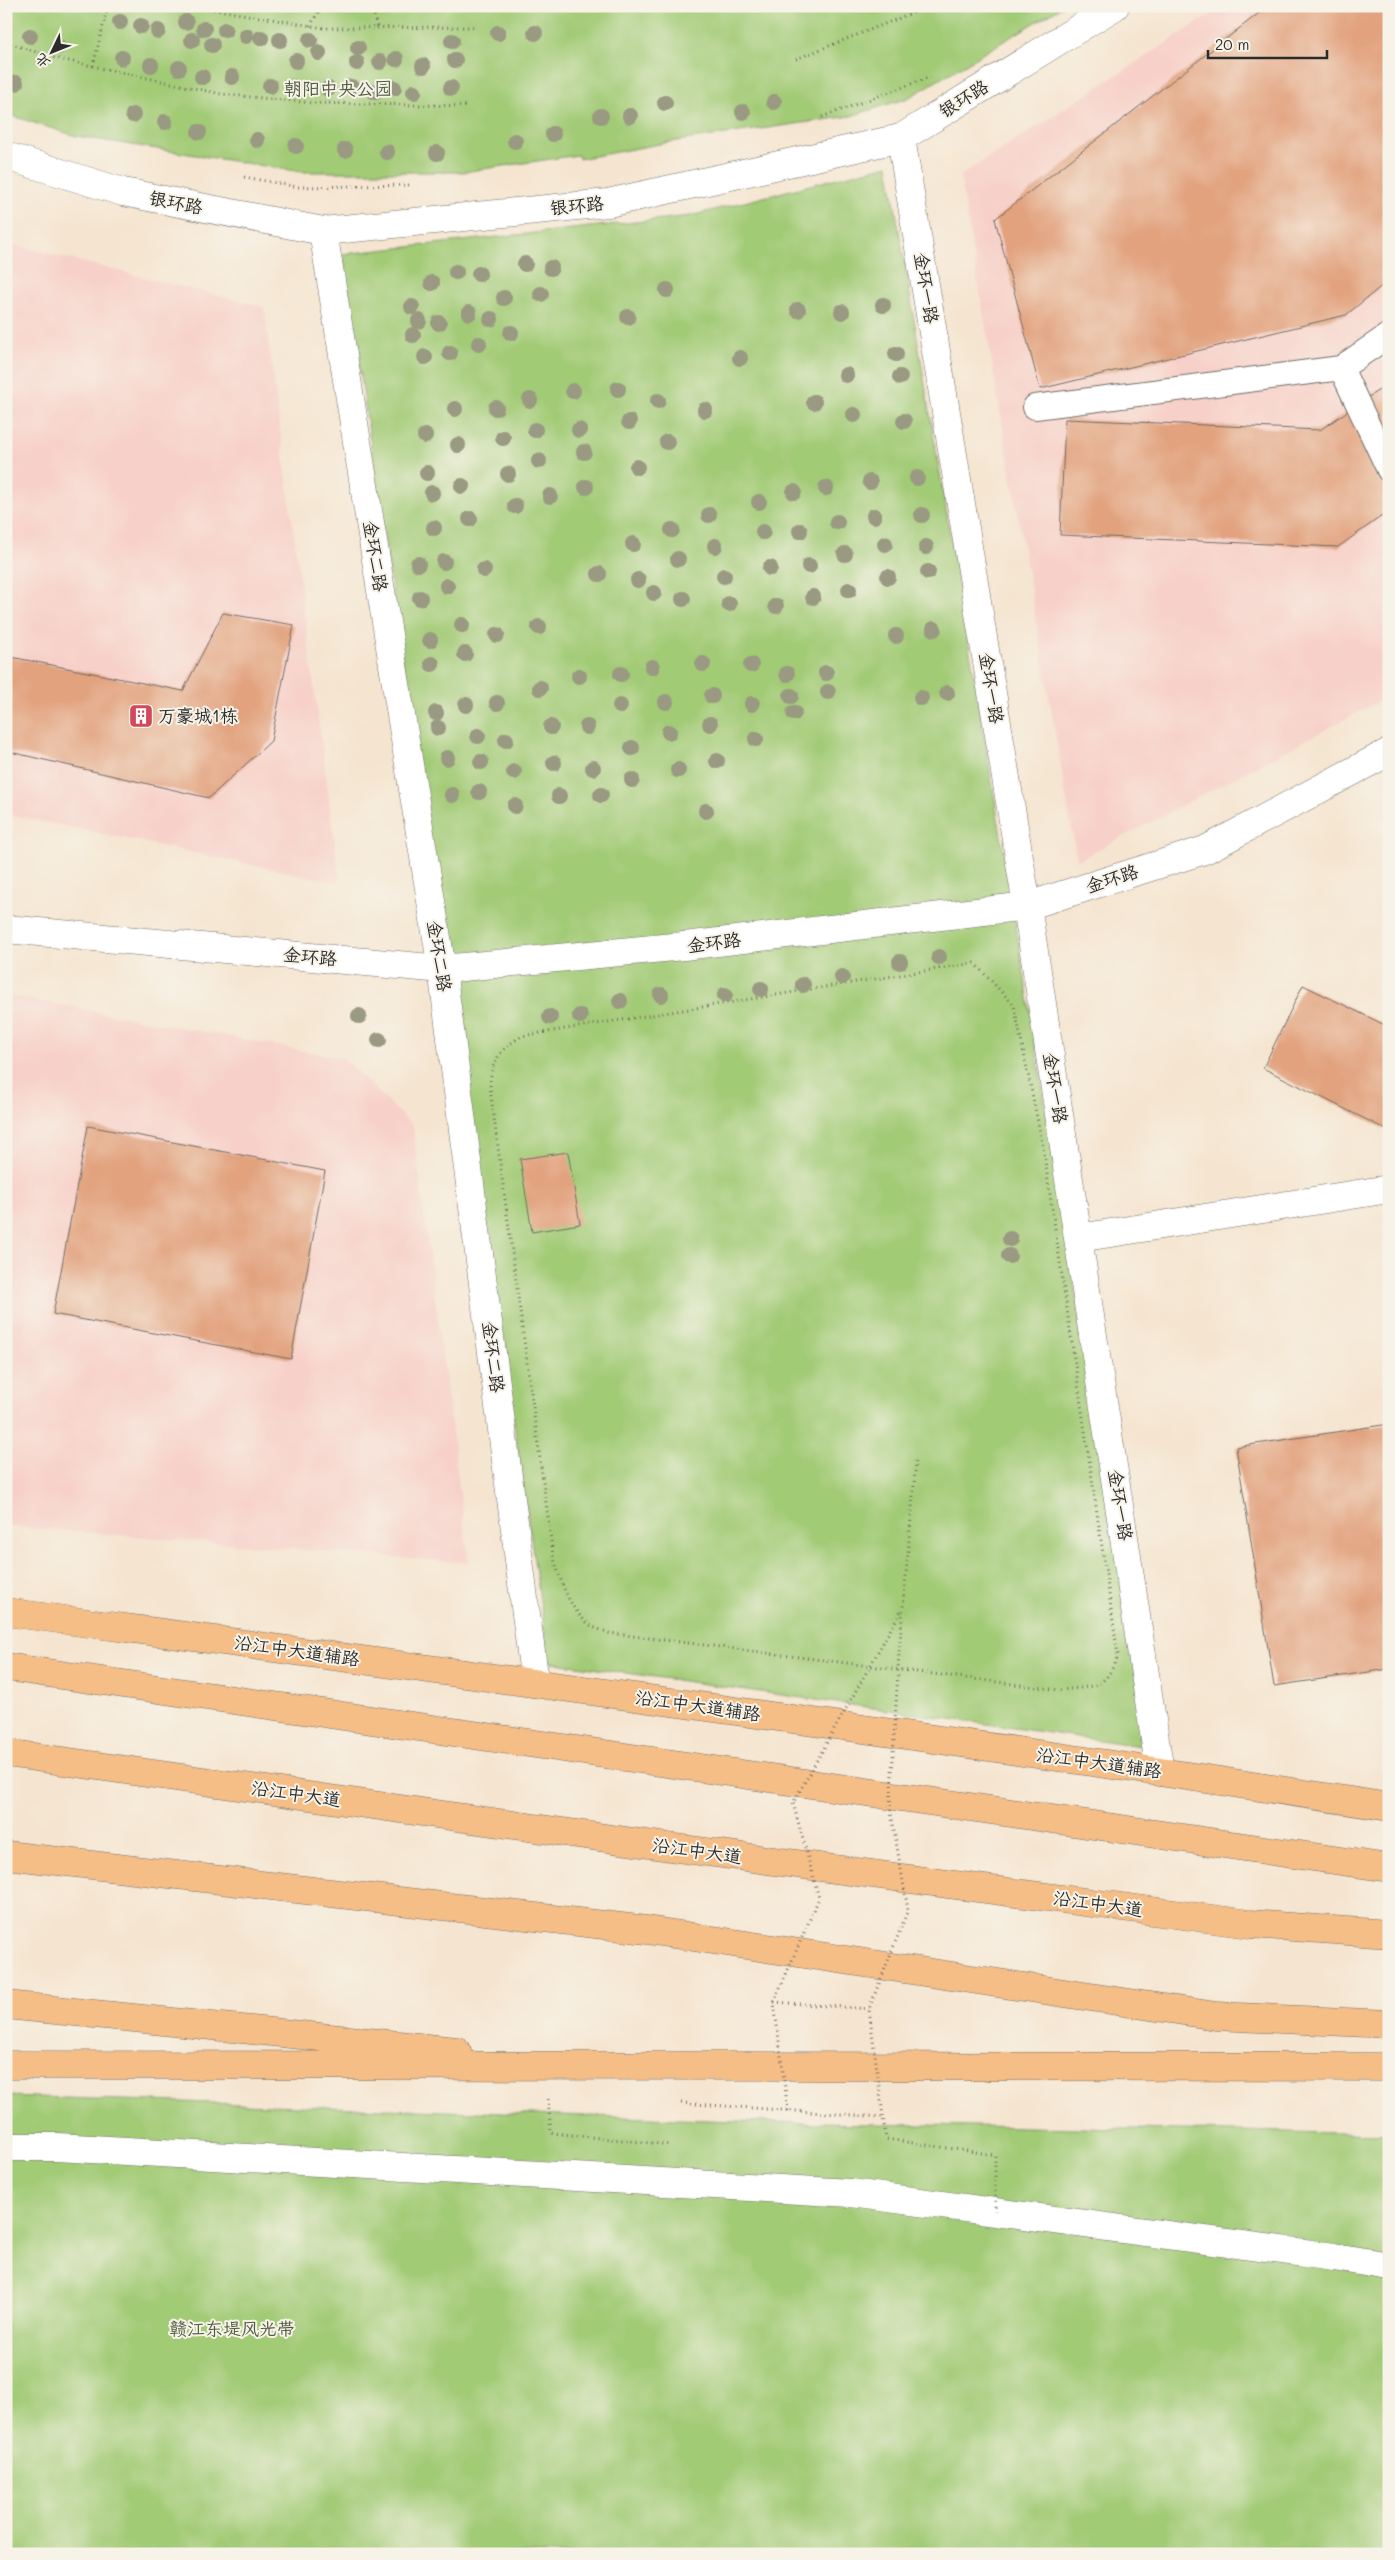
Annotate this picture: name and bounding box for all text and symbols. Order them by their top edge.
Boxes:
north arrow [28,28,78,78]
scale bar [1208,28,1326,60]
text: 20 m [1215,34,1249,54]
text: 北 [30,50,54,73]
street label: 银环路 [934,74,993,123]
park label: 朝阳中央公园 [284,76,392,100]
street label: 银环路 [147,185,205,219]
street label: 银环路 [549,190,605,220]
street label: 金环一路 [910,250,944,325]
street label: 金环二路 [359,518,393,593]
street label: 金环一路 [975,650,1009,725]
building icon: 万豪城1栋 [128,703,154,729]
place label: 万豪城1栋 [158,703,238,727]
street label: 金环路 [1082,858,1141,898]
street label: 金环二路 [423,918,457,993]
street label: 金环路 [686,927,742,957]
street label: 金环路 [282,942,338,970]
street label: 金环一路 [1039,1050,1073,1125]
street label: 金环二路 [478,1320,510,1394]
street label: 金环一路 [1104,1467,1138,1542]
street label: 沿江中大道辅路 [233,1629,361,1671]
street label: 沿江中大道辅路 [634,1684,762,1726]
street label: 沿江中大道辅路 [1035,1741,1163,1783]
street label: 沿江中大道 [250,1775,342,1811]
street label: 沿江中大道 [651,1832,743,1868]
street label: 沿江中大道 [1052,1885,1144,1921]
park label: 赣江东堤风光带 [169,2316,295,2340]

